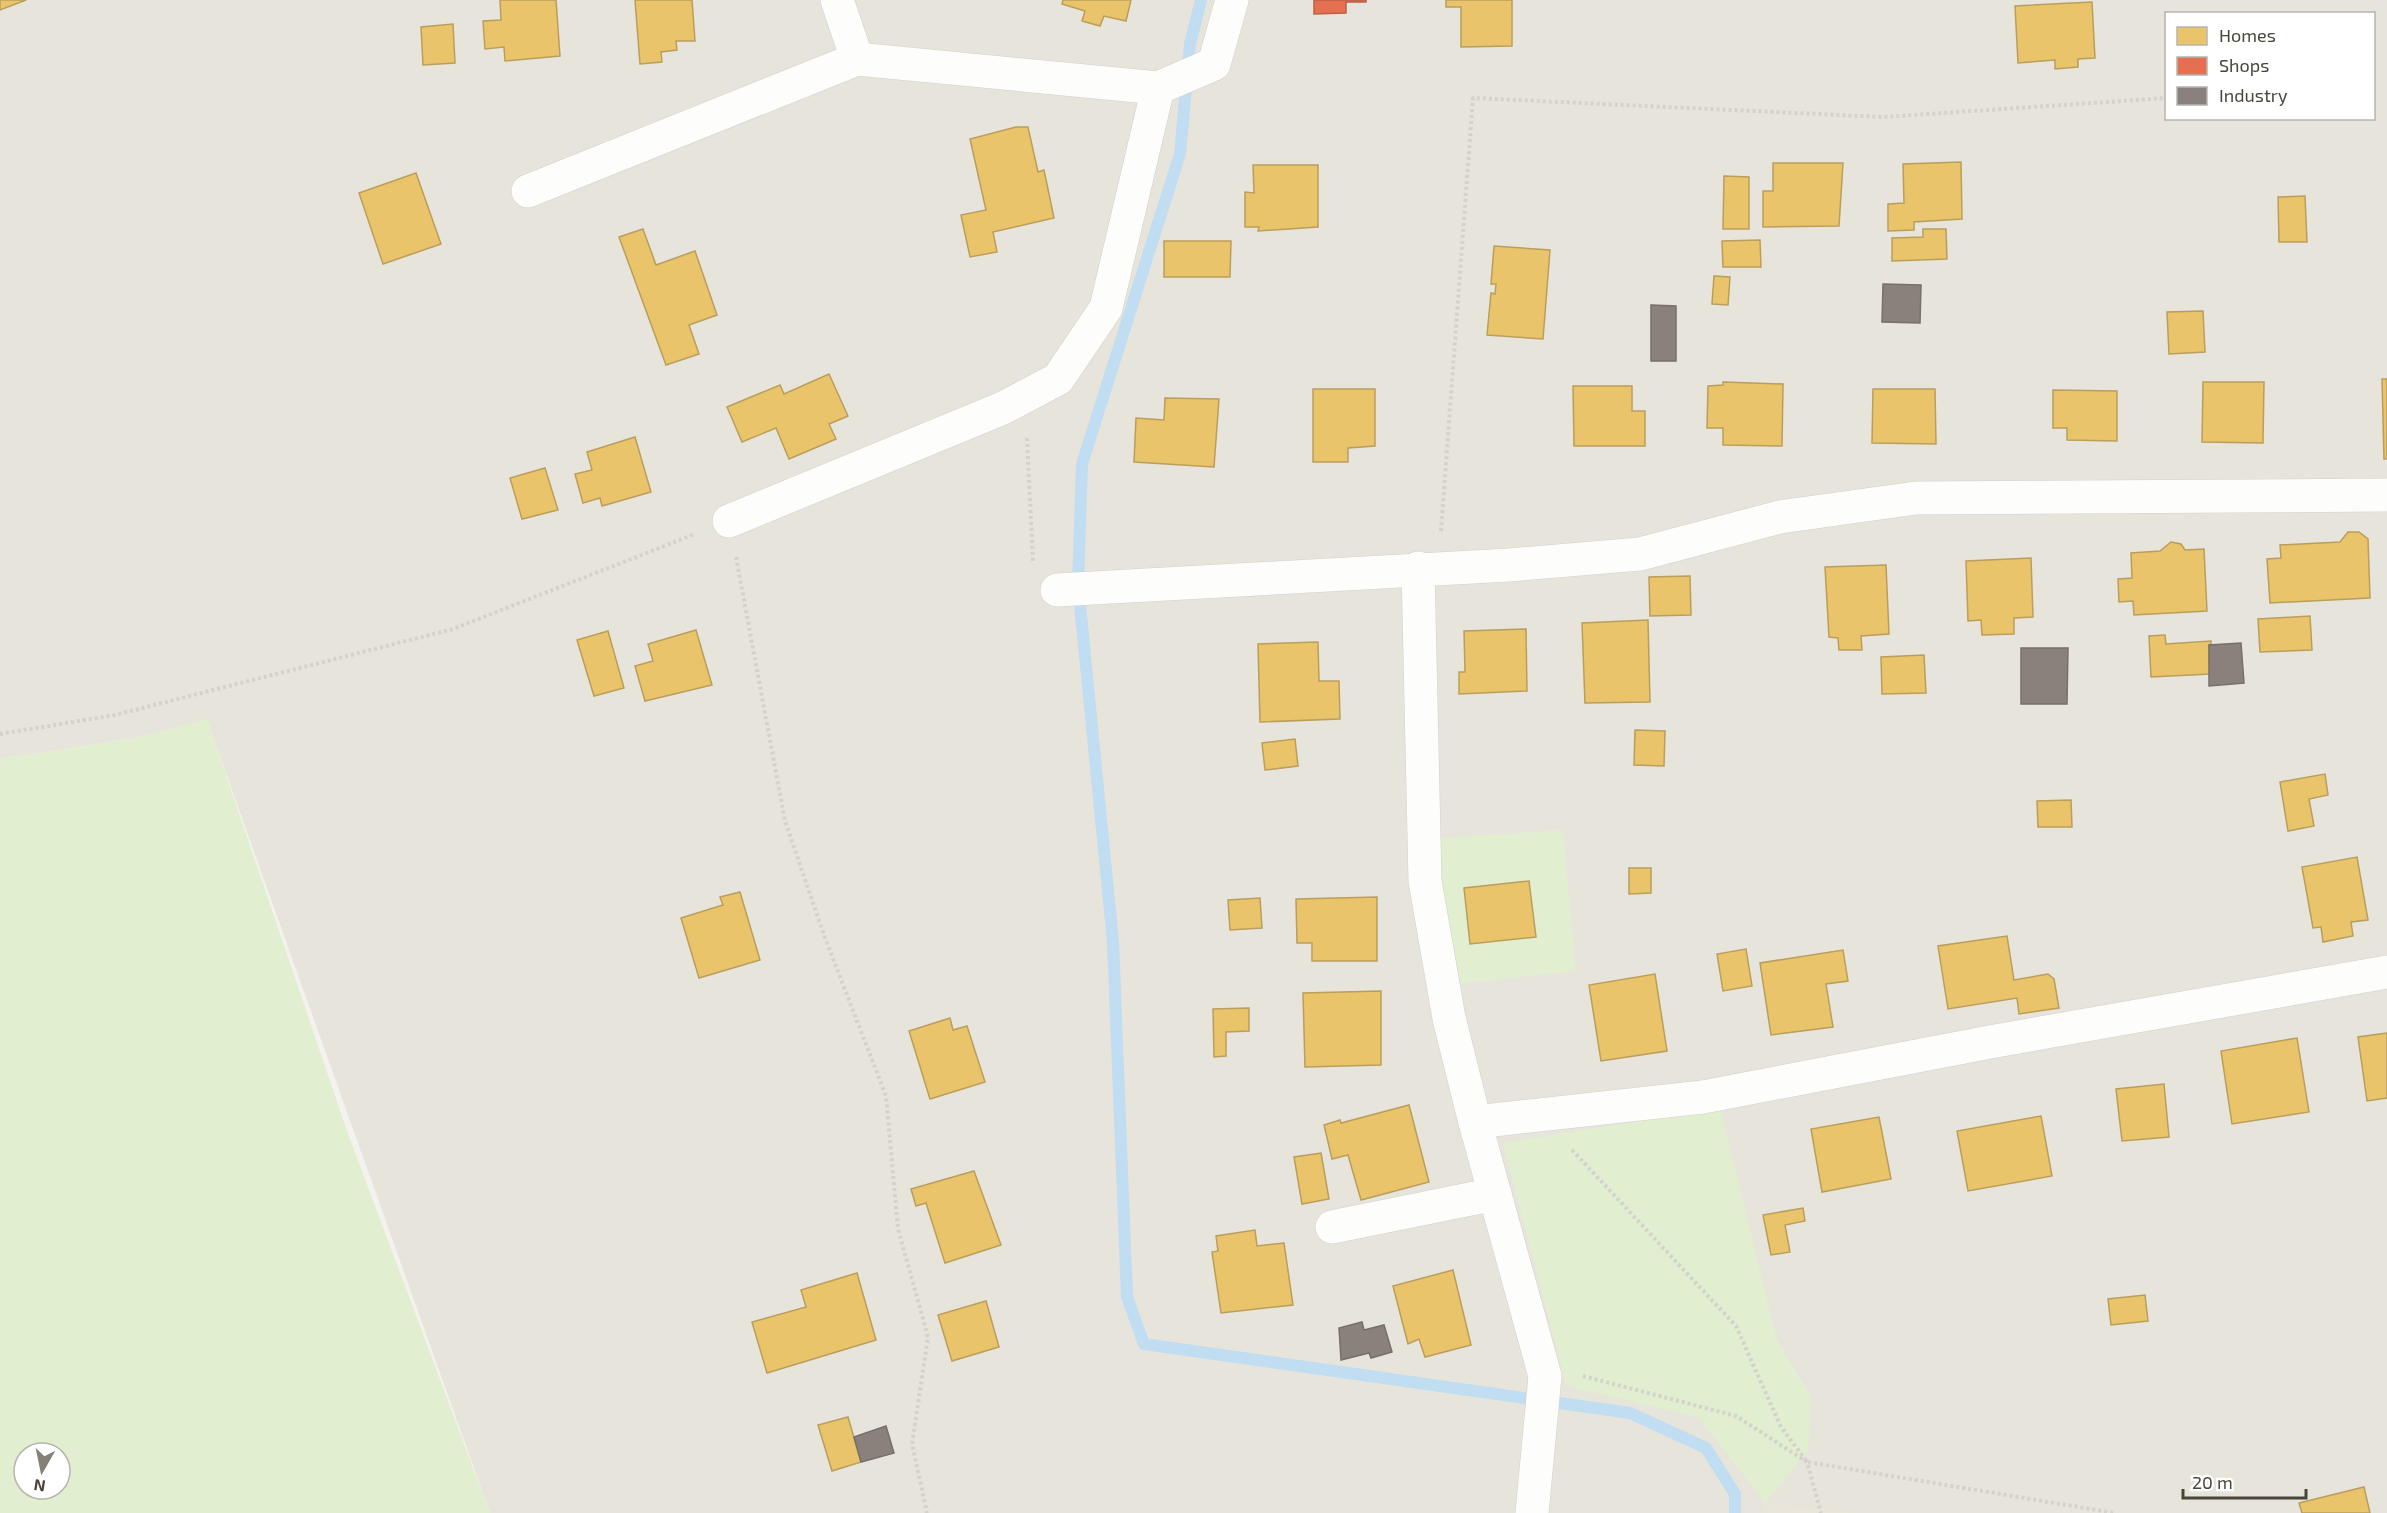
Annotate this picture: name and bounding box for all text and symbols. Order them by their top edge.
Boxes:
legend [2165,12,2375,120]
text: Homes [2219,24,2276,46]
text: Shops [2219,54,2269,76]
text: Industry [2219,84,2288,106]
north arrow [12,1441,72,1501]
scale bar [2183,1462,2306,1500]
text: 20 m [2192,1471,2233,1493]
text: N [32,1476,47,1497]

